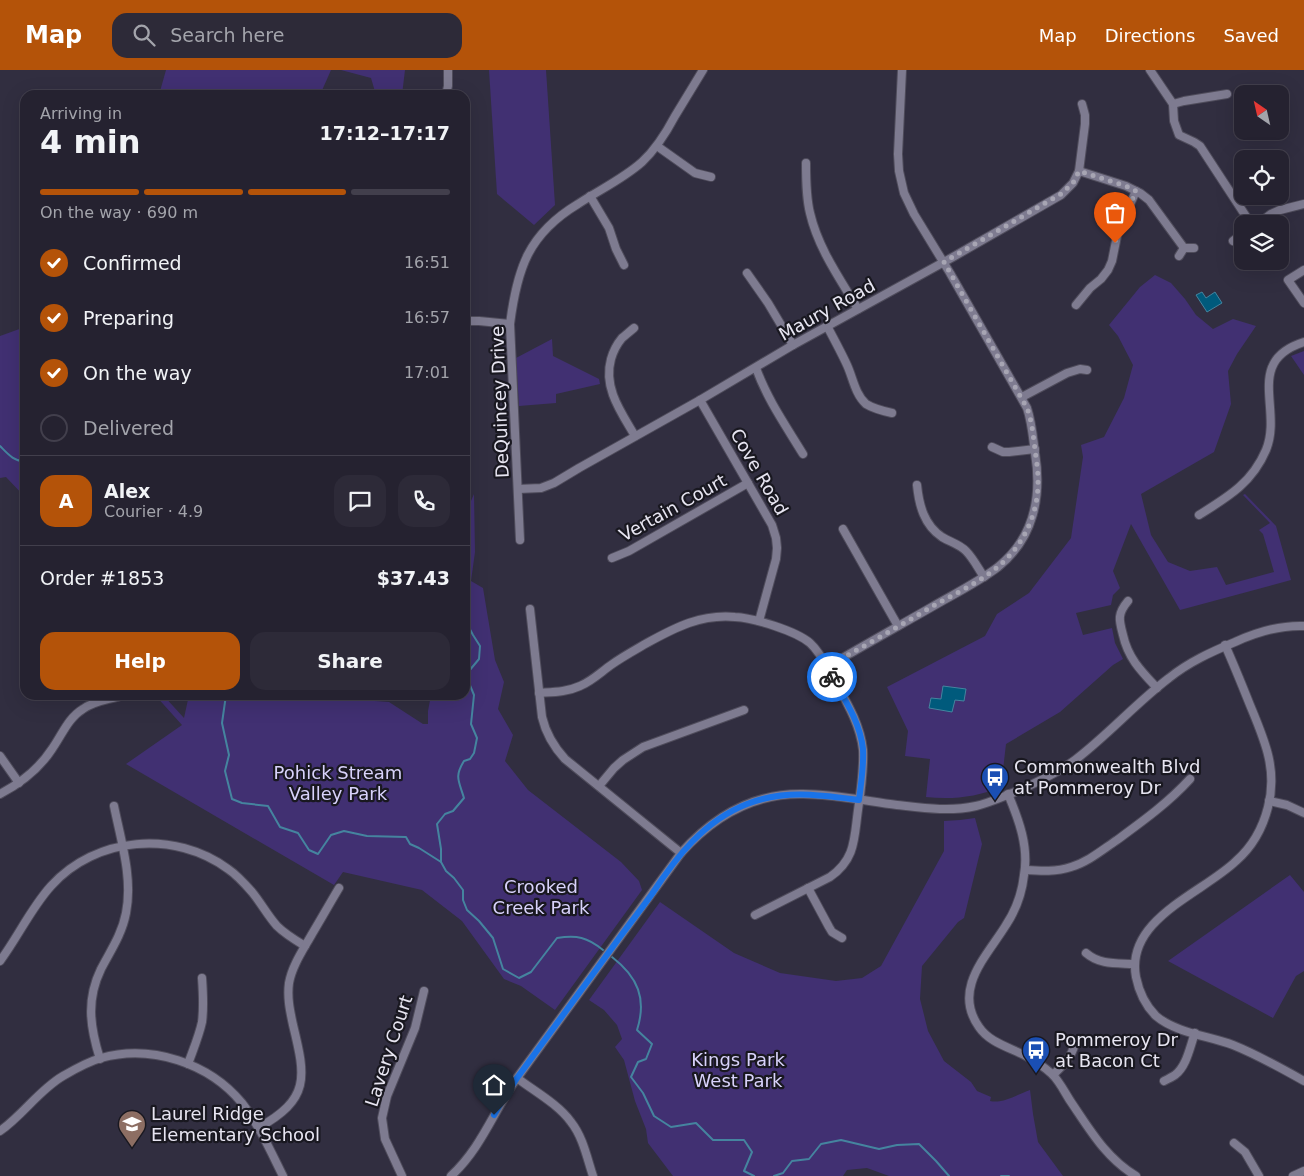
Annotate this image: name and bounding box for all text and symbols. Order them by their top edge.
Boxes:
search box [112,13,462,58]
text: Map [25,21,82,49]
icon: search [130,21,158,49]
text: Search here [170,24,284,46]
text: Map [1039,25,1077,46]
text: Directions [1105,25,1195,46]
text: Saved [1223,25,1279,46]
north arrow [1234,85,1289,140]
map controls [1234,85,1289,270]
text: Arriving in [40,104,122,123]
text: 17:12–17:17 [320,122,450,144]
text: 4 min [40,123,141,161]
button: locate [1234,150,1289,205]
pin [1094,192,1136,243]
icon: bag [1101,199,1129,227]
text: On the way · 690 m [40,203,198,222]
button: layers [1234,215,1289,270]
icon: check [40,249,68,277]
text: Confirmed [83,252,182,274]
text: 16:51 [404,253,450,272]
street label: Maury Road [775,274,879,345]
icon: check [40,304,68,332]
text: Preparing [83,307,174,329]
text: 16:57 [404,308,450,327]
street label: DeQuincey Drive [486,326,513,478]
icon: check [40,359,68,387]
text: On the way [83,362,192,384]
text: 17:01 [404,363,450,382]
text: Delivered [83,417,174,439]
street label: Cove Road [726,425,793,519]
street label: Vertain Court [616,470,730,546]
button: chat [334,475,386,527]
button: phone [398,475,450,527]
text: Alex [104,480,150,502]
text: A [59,490,73,512]
text: Courier · 4.9 [104,502,203,521]
text: Order #1853 [40,567,164,589]
text: $37.43 [377,567,450,589]
button: Help [40,632,240,690]
button: Share [250,632,450,690]
courier [807,652,857,702]
icon: bike [818,663,846,691]
place label: Commonwealth Blvd at Pommeroy Dr [1014,756,1201,798]
park label: Pohick Stream Valley Park [274,762,402,804]
bus stop icon: Commonwealth Blvd at Pommeroy Dr [980,762,1010,801]
park label: Crooked Creek Park [493,876,590,918]
street label: Lavery Court [361,992,416,1109]
place label: Pommeroy Dr at Bacon Ct [1055,1029,1179,1071]
bus stop icon: Pommeroy Dr at Bacon Ct [1021,1035,1051,1074]
park label: Kings Park West Park [691,1049,785,1091]
pin [473,1064,515,1115]
icon: home [480,1071,508,1099]
place label: Laurel Ridge Elementary School [151,1103,320,1145]
school or university icon: Laurel Ridge Elementary School [117,1109,147,1148]

